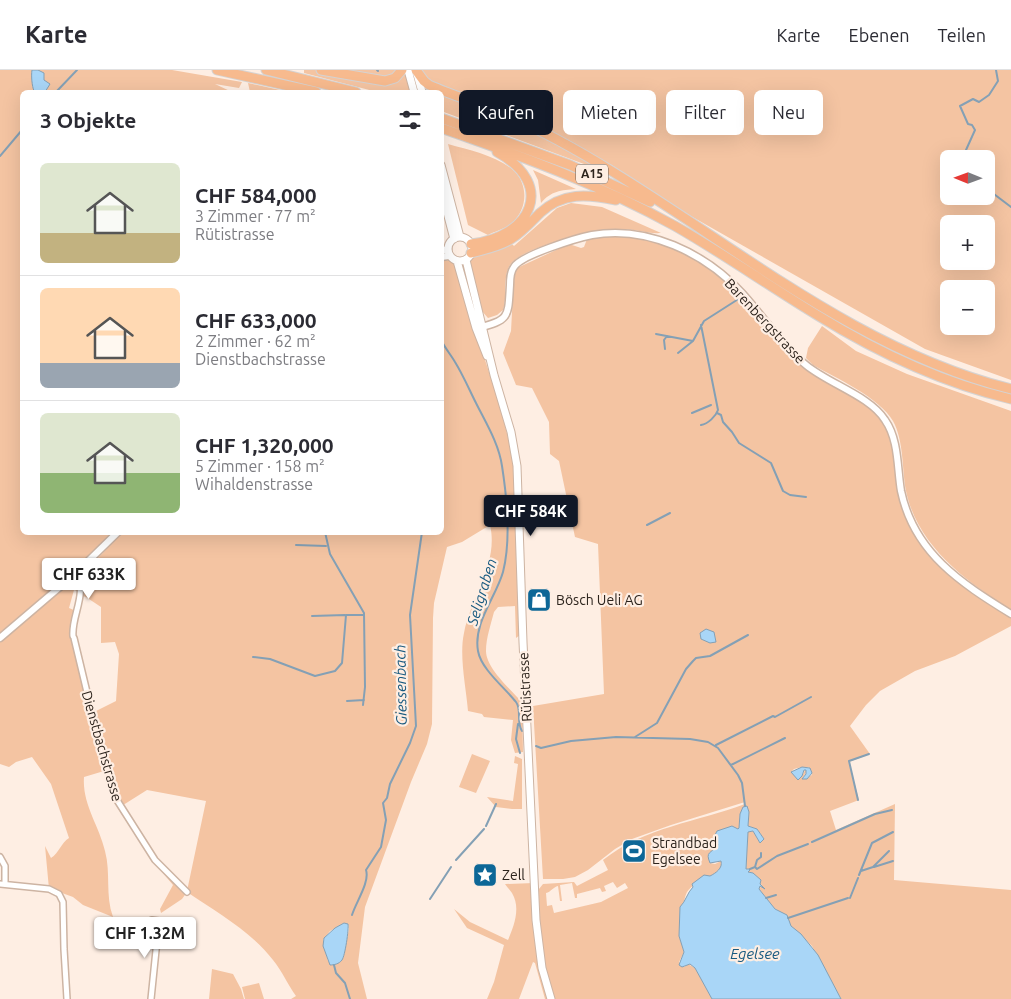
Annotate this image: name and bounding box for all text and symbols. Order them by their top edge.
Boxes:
text: Karte [25,21,87,48]
text: Karte [777,25,821,45]
text: Ebenen [849,25,910,45]
text: Teilen [938,25,986,45]
chip: Kaufen [459,90,553,135]
chip: Mieten [563,90,656,135]
chip: Filter [666,90,744,135]
chip: Neu [754,90,823,135]
icon: filters [396,106,424,134]
text: 3 Objekte [40,108,136,132]
north arrow [940,150,995,205]
map controls [940,150,995,335]
road number: A15 [576,165,608,184]
icon: home [80,183,140,243]
text: CHF 584,000 [195,183,317,207]
text: 3 Zimmer · 77 m² [195,207,316,225]
button: + [940,215,995,270]
text: Rütistrasse [195,225,275,243]
street label: Barenbergstrasse [722,275,808,367]
button: − [940,280,995,335]
icon: home [80,308,140,368]
text: CHF 633,000 [195,308,317,332]
text: 2 Zimmer · 62 m² [195,332,316,350]
text: Dienstbachstrasse [195,350,326,368]
icon: home [80,433,140,493]
text: CHF 1,320,000 [195,433,334,457]
text: 5 Zimmer · 158 m² [195,457,325,475]
text: Wihaldenstrasse [195,475,313,493]
pin: CHF 584K [479,494,583,537]
text: CHF 584K [495,502,567,520]
water label: Seligraben [463,556,500,628]
pin: CHF 633K [37,558,141,600]
text: CHF 633K [53,565,125,583]
shop icon: Bösch Ueli AG [526,587,552,613]
place label: Bösch Ueli AG [556,592,643,608]
water label: Giessenbach [391,644,410,726]
street label: Rütistrasse [515,652,535,722]
street label: Dienstbachstrasse [79,689,125,803]
place label: Strandbad Egelsee [652,835,717,867]
sports icon: Strandbad Egelsee [621,838,647,864]
place icon: Zell [472,862,498,888]
place label: Zell [502,867,525,883]
pin: CHF 1.32M [88,916,202,959]
text: CHF 1.32M [105,924,185,942]
water label: Egelsee [730,945,780,962]

